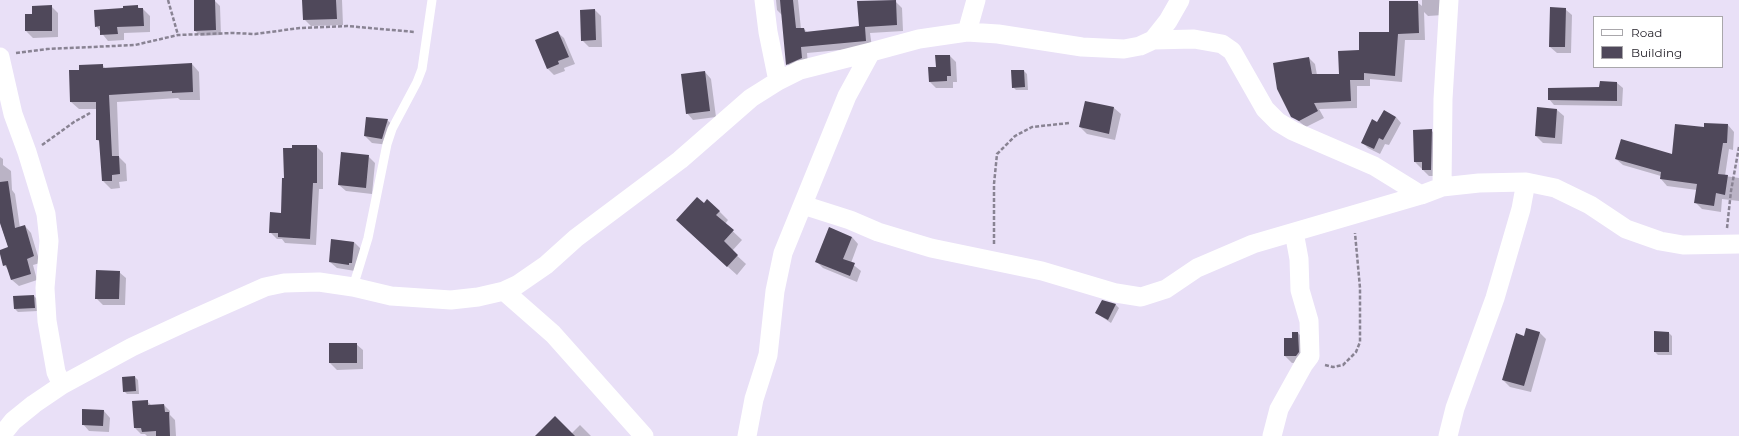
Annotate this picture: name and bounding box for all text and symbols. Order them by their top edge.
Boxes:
legend [1593,16,1723,68]
text: Road [1631,25,1662,40]
text: Building [1631,45,1682,60]

